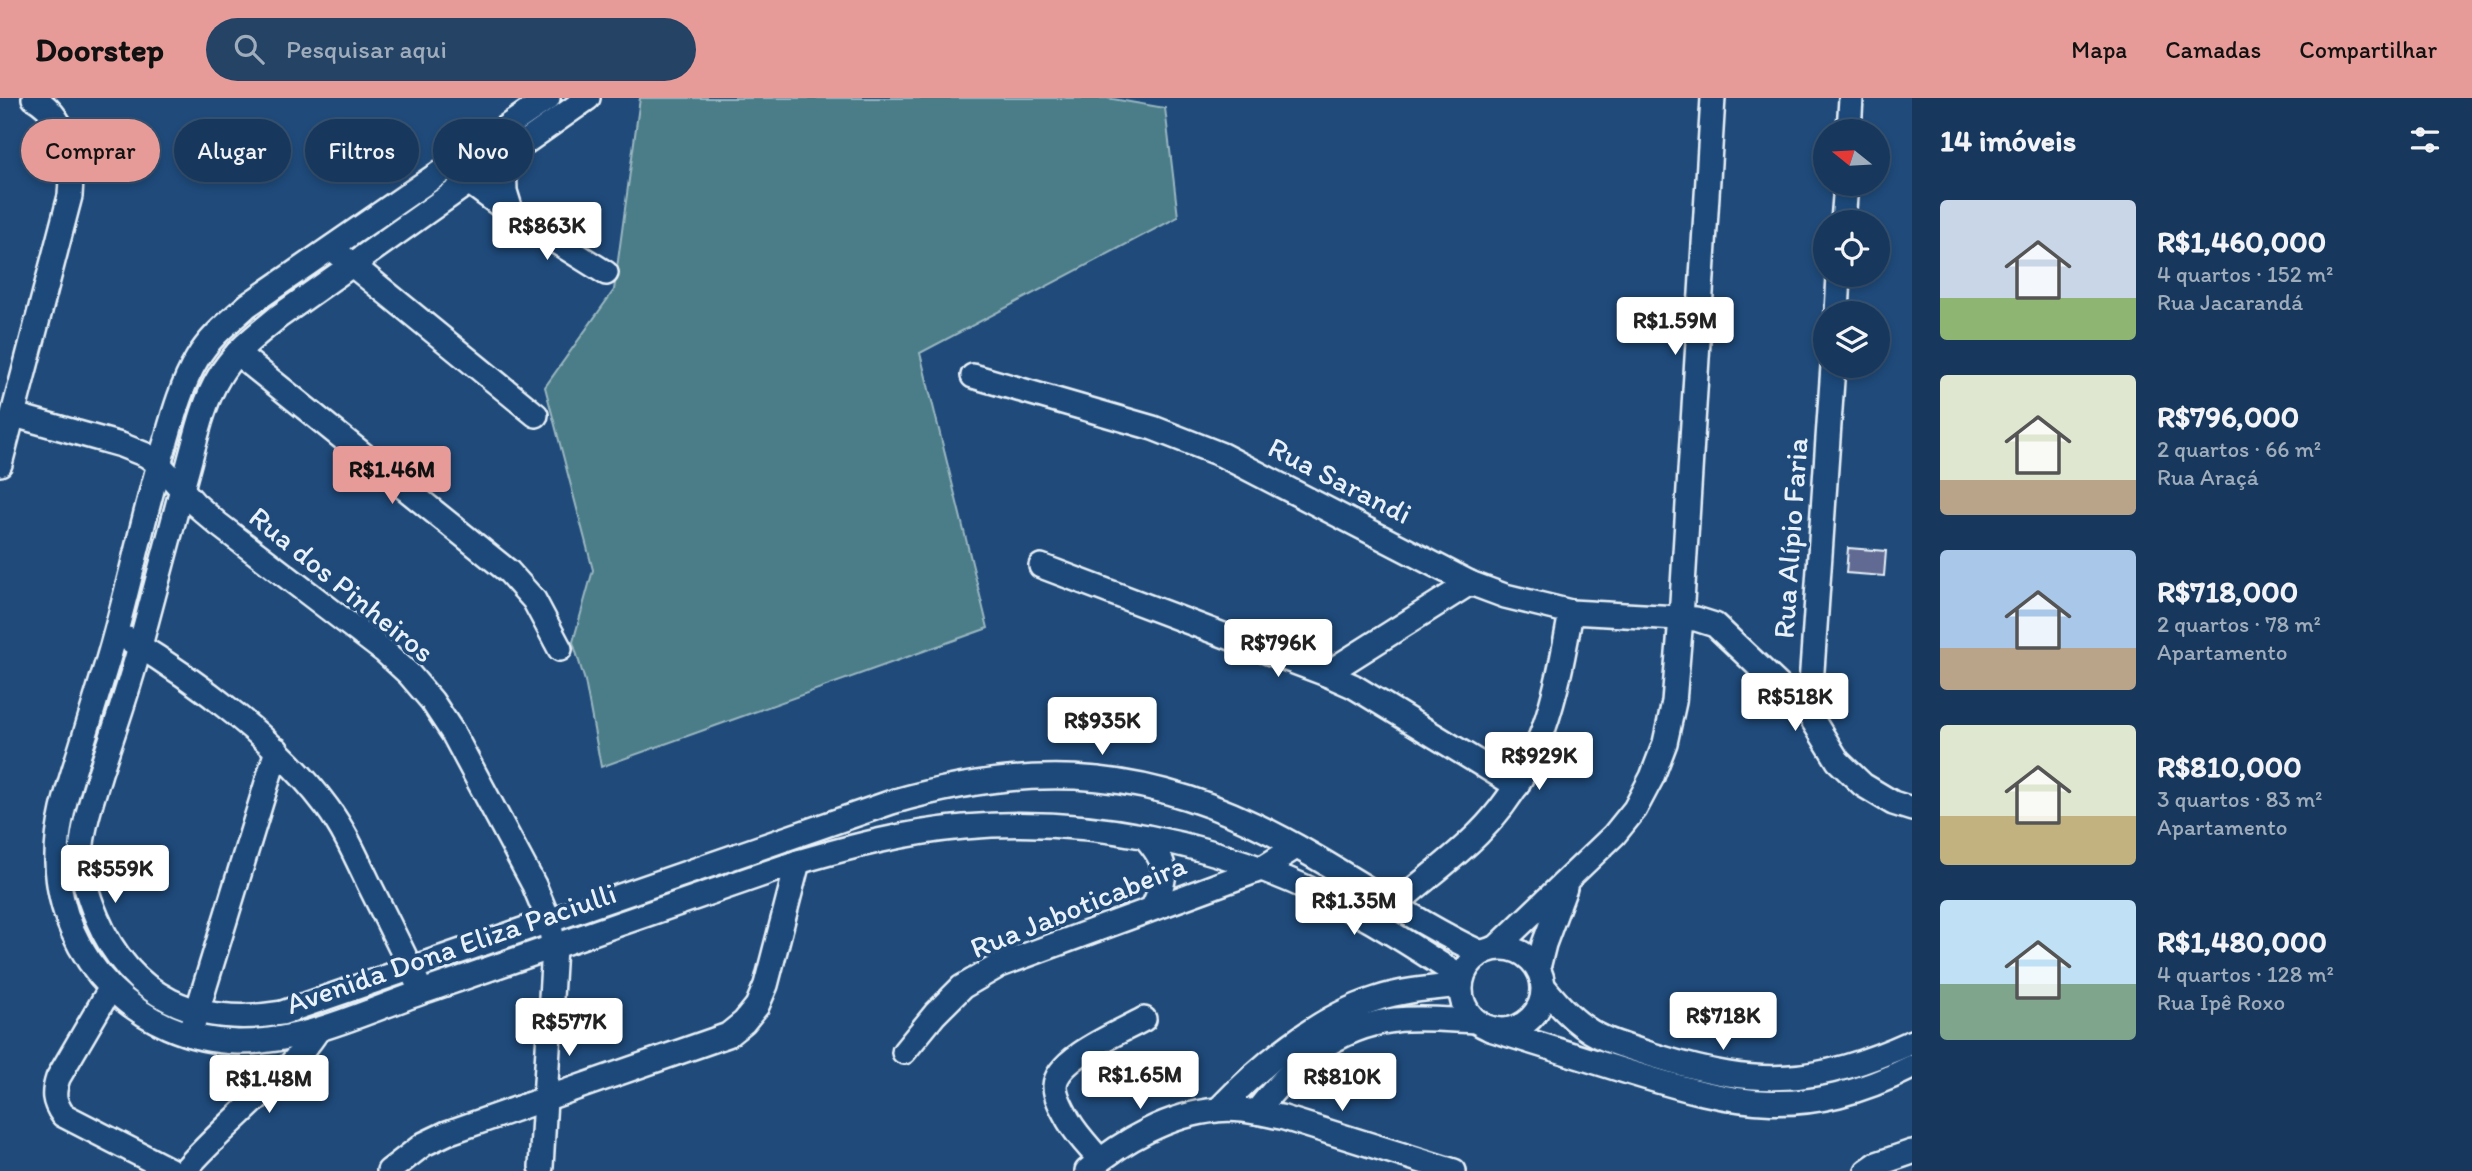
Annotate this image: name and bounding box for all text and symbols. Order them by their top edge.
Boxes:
search box [206,18,696,81]
text: Doorstep [35,30,164,69]
icon: search [230,30,268,68]
text: Pesquisar aqui [286,33,447,65]
text: Mapa [2071,35,2127,64]
text: Camadas [2165,35,2261,64]
text: Compartilhar [2299,35,2437,64]
chip: Comprar [21,119,160,182]
chip: Alugar [174,119,291,182]
chip: Filtros [305,119,419,182]
chip: Novo [433,119,533,182]
north arrow [1813,119,1890,196]
map controls [1813,119,1890,378]
icon: filters [2406,121,2444,159]
text: 14 imóveis [1940,122,2076,159]
pin: R$863K [490,202,604,262]
button: locate [1813,210,1890,287]
text: R$863K [508,211,586,239]
text: R$1,460,000 [2157,223,2326,260]
icon: home [1996,228,2080,312]
text: 4 quartos · 152 m² [2157,260,2333,288]
text: Rua Jacarandá [2157,288,2303,316]
pin: R$1.59M [1610,298,1740,357]
button: layers [1813,301,1890,378]
text: R$1.59M [1633,306,1717,334]
text: R$796,000 [2157,398,2299,435]
icon: home [1996,403,2080,487]
street label: Rua Sarandi [1262,428,1418,532]
text: 2 quartos · 66 m² [2157,435,2321,463]
street label: Rua Alípio Faria [1765,436,1816,640]
pin: R$1.46M [327,446,457,506]
text: R$1.46M [349,455,435,483]
text: Rua Araçá [2157,463,2259,491]
street label: Rua dos Pinheiros [242,498,442,670]
text: R$718,000 [2157,573,2298,610]
icon: home [1996,578,2080,662]
text: 2 quartos · 78 m² [2157,610,2321,638]
pin: R$796K [1221,620,1335,679]
text: R$796K [1240,628,1316,656]
text: Apartamento [2157,638,2288,666]
pin: R$518K [1738,674,1852,733]
text: R$518K [1757,682,1833,710]
pin: R$935K [1045,698,1159,757]
text: R$935K [1064,706,1140,734]
pin: R$929K [1482,732,1596,792]
text: R$929K [1501,741,1577,769]
text: R$810,000 [2157,748,2302,785]
icon: home [1996,753,2080,837]
text: 3 quartos · 83 m² [2157,785,2322,813]
text: Apartamento [2157,813,2288,841]
pin: R$559K [58,846,172,905]
street label: Rua Jaboticabeira [965,846,1192,966]
text: R$559K [77,854,153,882]
street label: Avenida Dona Eliza Paciulli [281,874,621,1022]
pin: R$1.35M [1289,878,1419,937]
text: R$1.35M [1311,886,1397,914]
text: R$1,480,000 [2157,923,2327,960]
icon: home [1996,928,2080,1012]
text: 4 quartos · 128 m² [2157,960,2334,988]
text: Rua Ipê Roxo [2157,988,2285,1016]
pin: R$718K [1666,992,1780,1052]
pin: R$577K [512,998,626,1058]
text: R$718K [1686,1001,1760,1029]
text: R$577K [532,1007,606,1035]
pin: R$1.65M [1075,1052,1205,1111]
pin: R$810K [1285,1054,1399,1113]
pin: R$1.48M [204,1056,334,1115]
text: R$1.65M [1098,1060,1182,1088]
text: R$810K [1303,1062,1381,1090]
text: R$1.48M [226,1064,312,1092]

